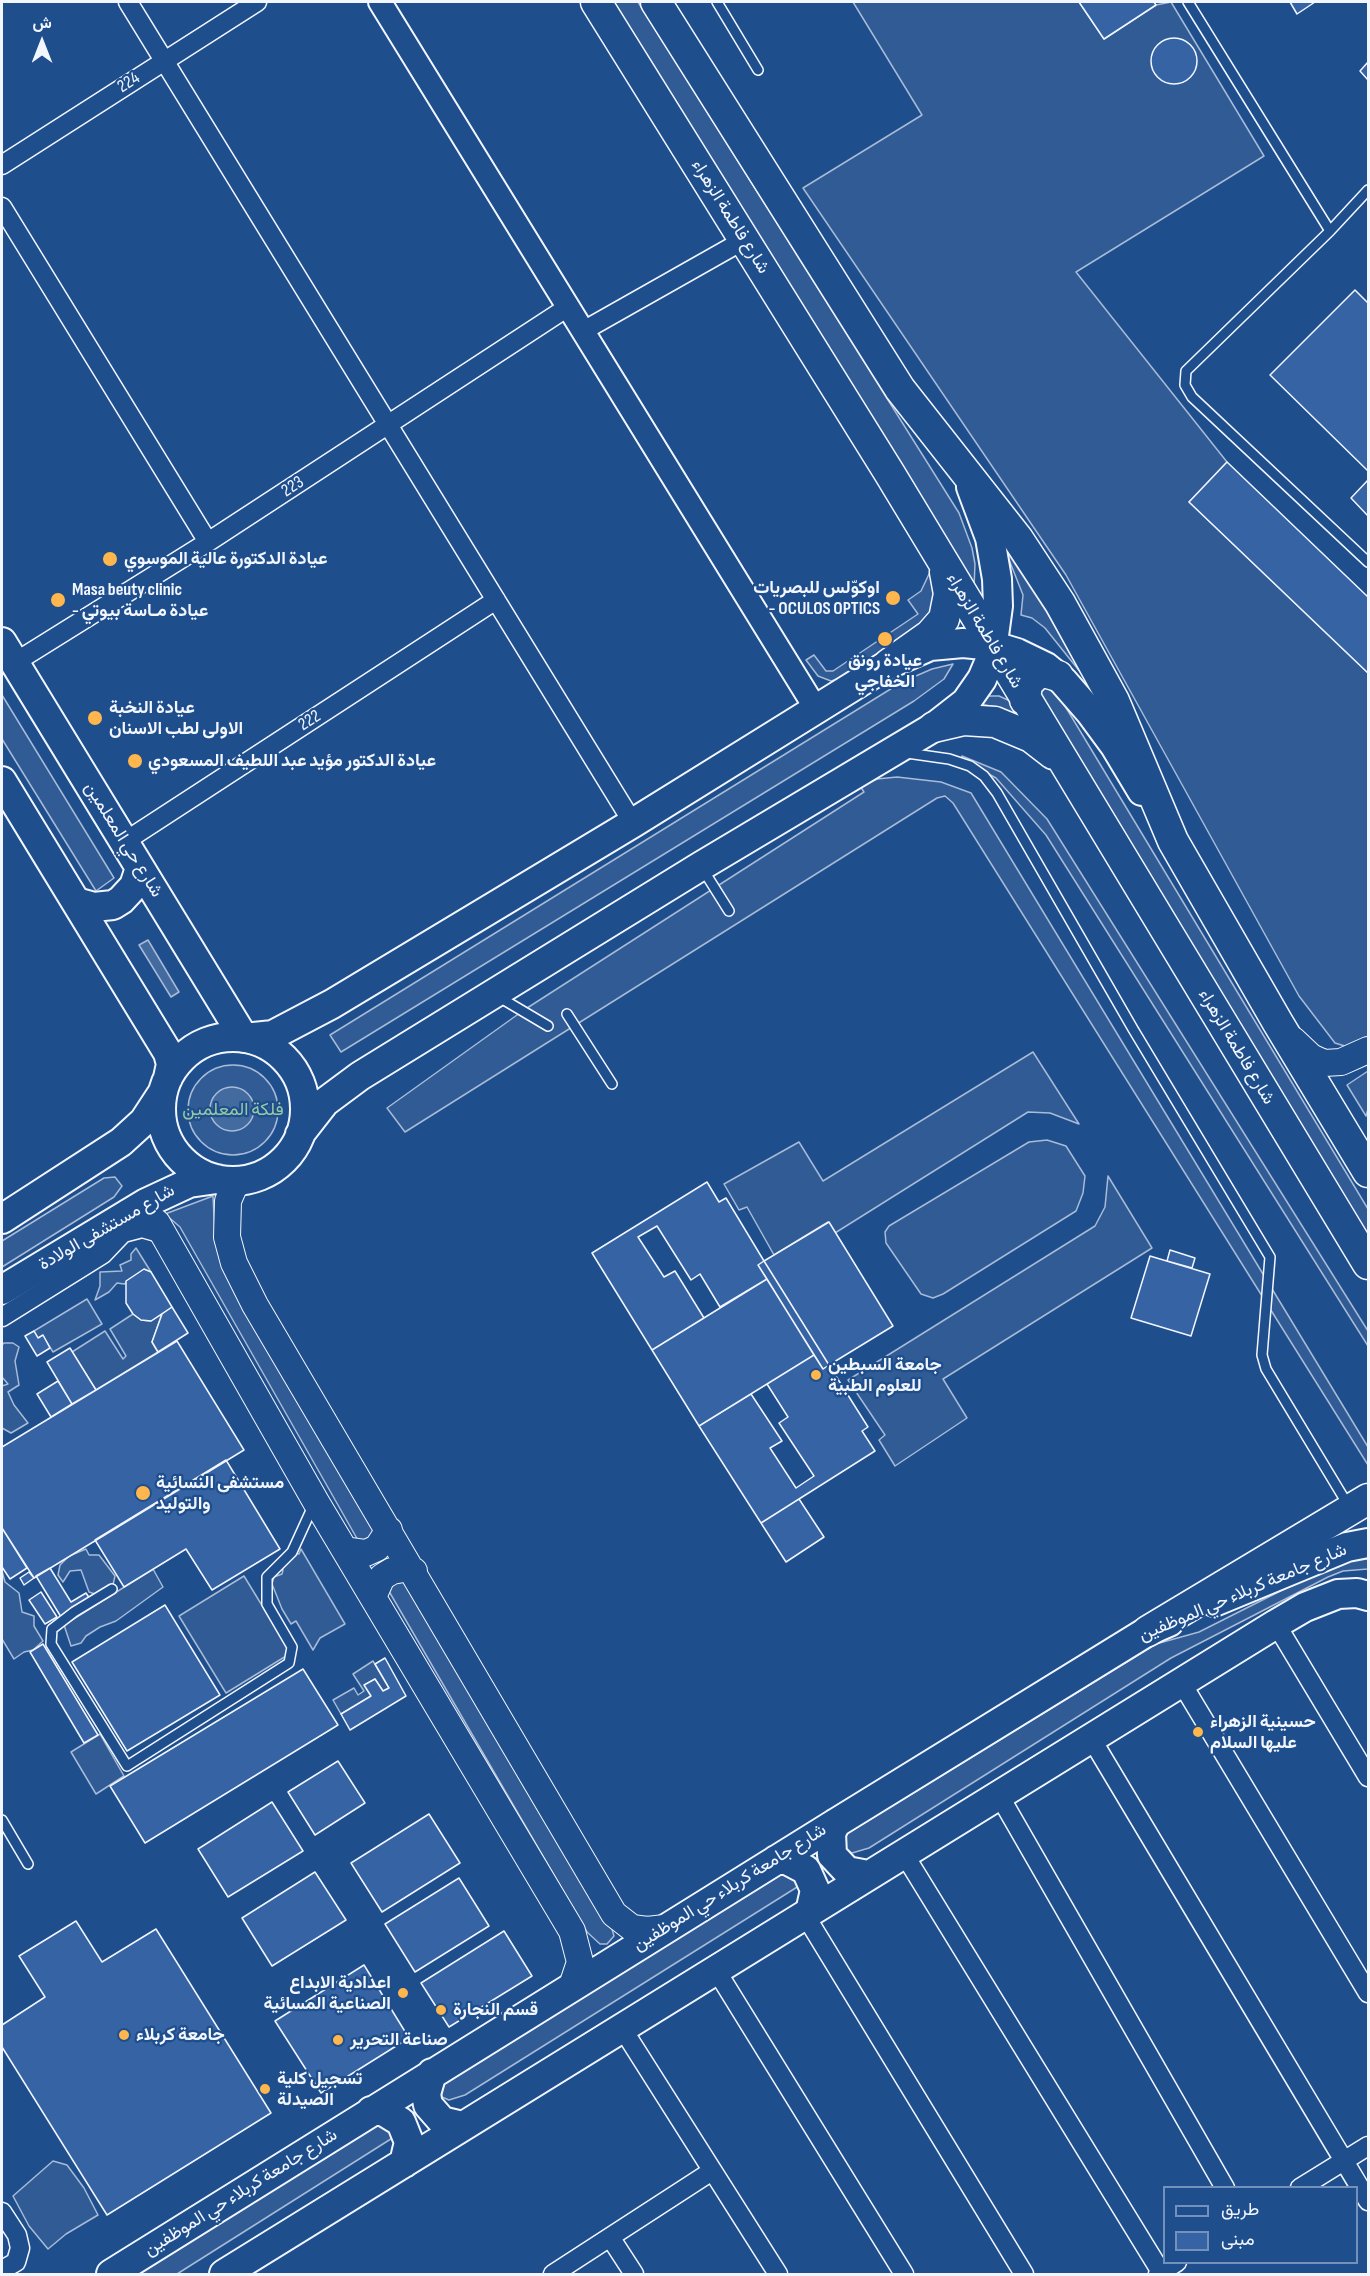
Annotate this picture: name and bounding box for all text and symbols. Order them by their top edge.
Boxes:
north arrow [12,12,72,72]
text: ش [32,14,52,33]
street label: 224 [114,68,144,98]
street label: شارع فاطمة الزهراء [686,156,774,278]
street label: 223 [278,472,308,502]
place label: عيادة الدكتورة عالية الموسوي [124,548,327,570]
marker: عيادة الدكتورة عالية الموسوي [101,550,119,568]
street label: شارع فاطمة الزهراء [941,569,1027,693]
place label: اوكوّلس للبصريات - OCULOS OPTICS [753,577,880,620]
place label: Masa beuty clinic - عيادة مـاسة بيوتي [72,579,208,622]
marker: اوكوّلس للبصريات - OCULOS OPTICS [884,589,902,607]
marker: Masa beuty clinic - عيادة مـاسة بيوتي [49,591,67,609]
marker: عيادة رونق الخفاجي [876,630,894,648]
place label: عيادة رونق الخفاجي [848,650,922,692]
place label: عيادة النخبة الاولى لطب الاسنان [109,697,243,740]
street label: 222 [295,706,325,736]
marker: عيادة النخبة الاولى لطب الاسنان [86,709,104,727]
place label: عيادة الدكتور مؤيد عبد اللطيف المسعودي [148,750,436,772]
marker: عيادة الدكتور مؤيد عبد اللطيف المسعودي [126,752,144,770]
street label: شارع حي المعلمين [79,778,167,902]
street label: شارع فاطمة الزهراء [1193,985,1279,1109]
park label: فلكة المعلمين [182,1099,284,1121]
street label: شارع مستشفى الولادة [35,1180,179,1276]
place label: جامعة السبطين للعلوم الطبية [828,1354,942,1396]
marker: جامعة السبطين للعلوم الطبية [809,1368,823,1382]
place label: مستشفى النسائية والتوليد [156,1472,284,1514]
marker: مستشفى النسائية والتوليد [134,1484,152,1502]
street label: شارع جامعة كربلاء حي الموظفين [1136,1539,1350,1647]
place label: حسينية الزهراء عليها السلام [1210,1711,1316,1754]
marker: حسينية الزهراء عليها السلام [1191,1725,1205,1739]
street label: شارع جامعة كربلاء حي الموظفين [629,1820,831,1956]
place label: اعدادية الابداع الصناعية المسائية [264,1972,391,2014]
marker: اعدادية الابداع الصناعية المسائية [396,1986,410,2000]
place label: قسم النجارة [453,1999,538,2021]
marker: قسم النجارة [434,2003,448,2017]
place label: جامعة كربلاء [136,2024,225,2046]
marker: جامعة كربلاء [117,2028,131,2042]
place label: صناعة التحرير [350,2029,448,2051]
marker: صناعة التحرير [331,2033,345,2047]
place label: تسجيل كلية الصيدلة [277,2068,362,2110]
marker: تسجيل كلية الصيدلة [258,2082,272,2096]
street label: شارع جامعة كربلاء حي الموظفين [140,2125,342,2261]
legend [1163,2186,1358,2264]
text: طريق [1221,2199,1259,2220]
text: مبنى [1221,2229,1255,2250]

